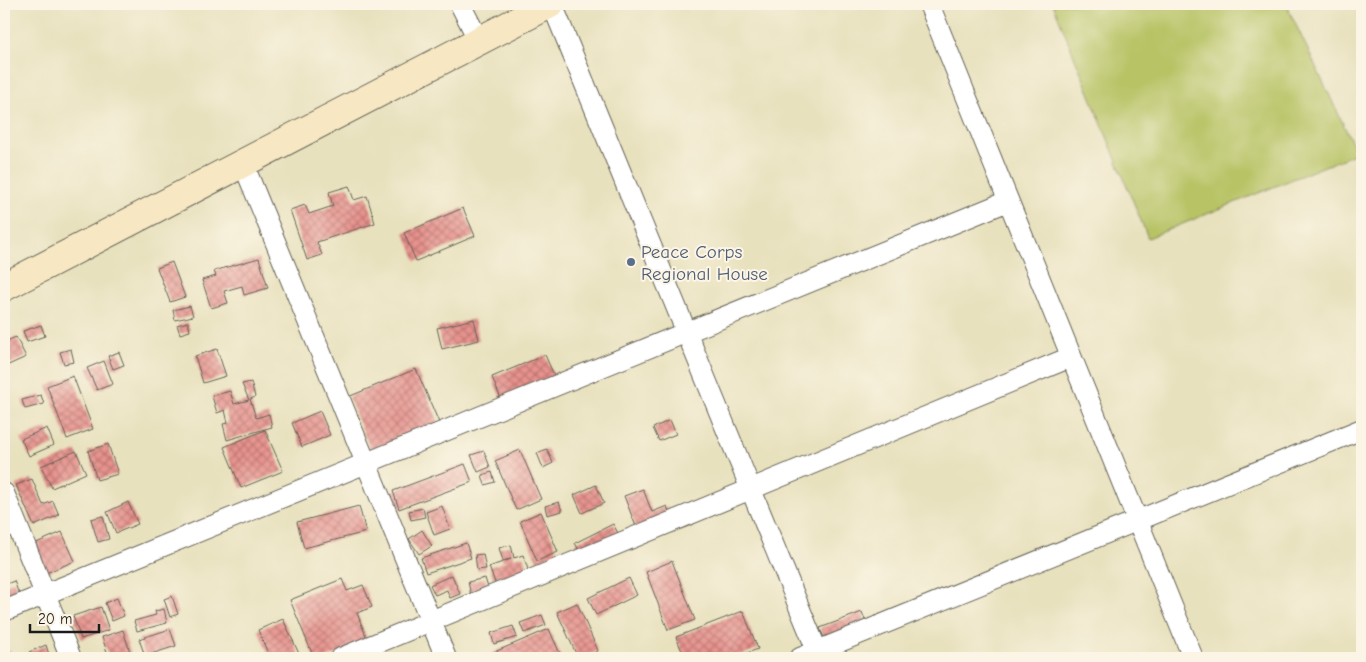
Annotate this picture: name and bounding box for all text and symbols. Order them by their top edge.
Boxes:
place label: Peace Corps Regional House [641,241,768,285]
marker: Peace Corps Regional House [625,256,637,268]
scale bar [30,602,99,634]
text: 20 m [38,610,72,628]

